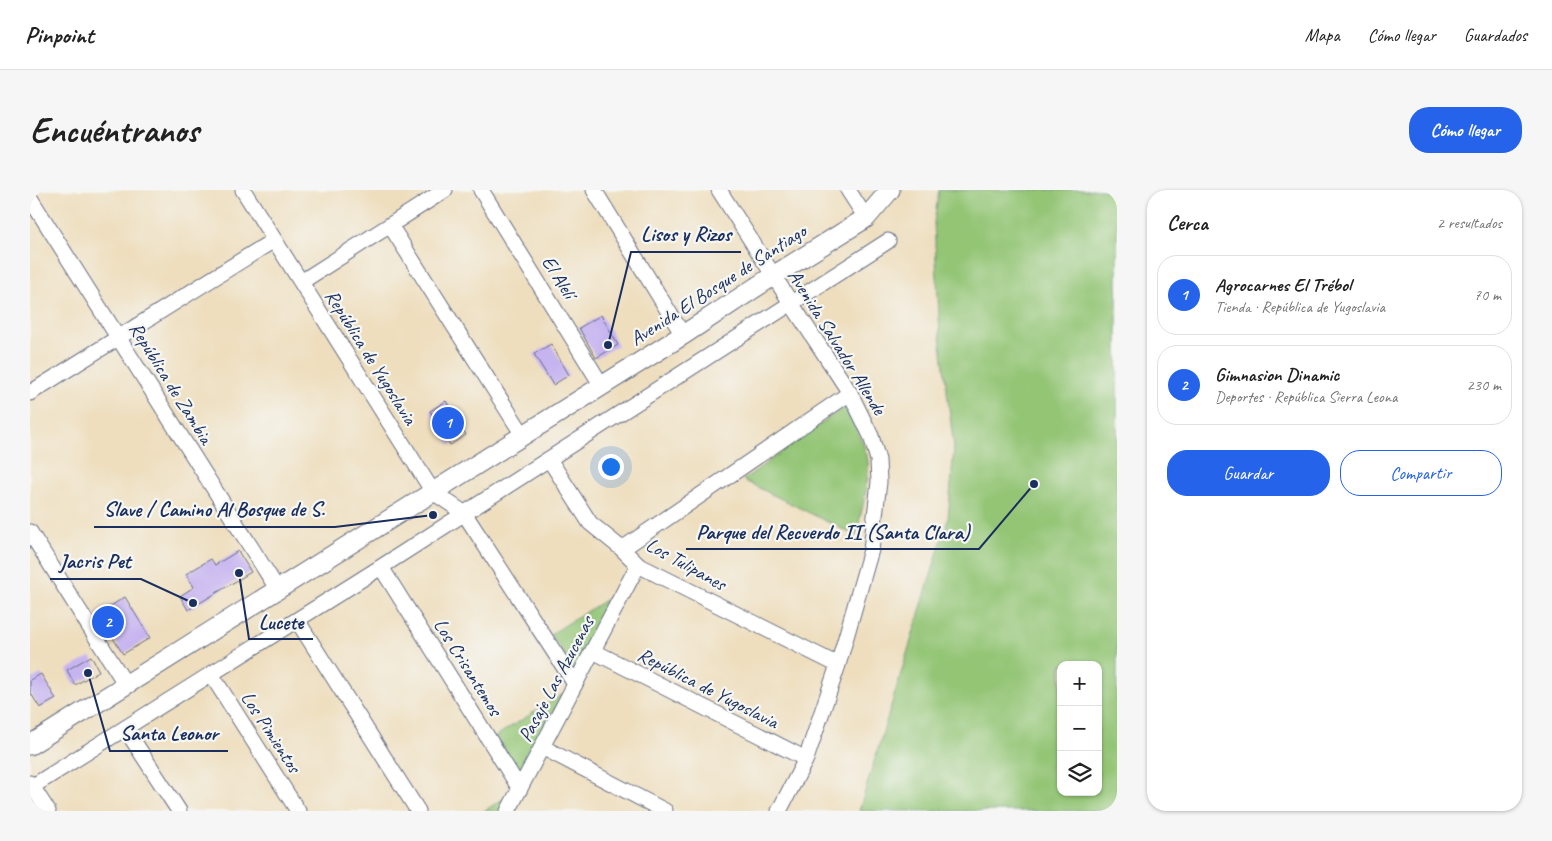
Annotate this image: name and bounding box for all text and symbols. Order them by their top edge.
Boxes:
text: Pinpoint [25,20,94,50]
text: Mapa [1305,24,1340,46]
text: Cómo llegar [1368,24,1436,46]
text: Guardados [1464,24,1527,46]
button: Cómo llegar [1409,107,1522,153]
text: Encuéntranos [30,108,199,153]
text: Cerca [1167,210,1208,236]
text: 2 resultados [1437,213,1502,233]
callout: Lisos y Rizos [631,216,741,252]
street label: Avenida El Bosque de Santiago [625,218,813,351]
text: Lisos y Rizos [641,221,734,247]
street label: El Alelí [536,251,584,307]
street label: Avenida Salvador Allende [782,265,893,421]
text: Agrocarnes El Trébol [1215,273,1351,297]
street label: República de Yugoslavia [319,285,424,431]
text: 1 [1180,285,1188,305]
text: 70 m [1474,285,1501,305]
text: Tienda · República de Yugoslavia [1215,297,1385,317]
street label: República de Zambia [124,317,219,450]
text: Gimnasion Dinamic [1215,363,1339,387]
text: 2 [1180,375,1188,395]
text: 230 m [1467,375,1501,395]
text: Deportes · República Sierra Leona [1215,387,1397,407]
pin: 1 [432,404,464,442]
button: Guardar [1167,450,1330,496]
button: Compartir [1340,450,1502,496]
your location [598,454,624,480]
callout: Slave / Camino Al Bosque de S. [94,491,335,527]
text: Slave / Camino Al Bosque de S. [103,496,325,522]
callout: Parque del Recuerdo II (Santa Clara) [686,513,979,549]
text: Parque del Recuerdo II (Santa Clara) [696,519,972,545]
street label: Los Tulipanes [642,532,732,597]
callout: Jacris Pet [50,543,141,579]
text: Jacris Pet [57,548,133,574]
pin: 2 [92,603,124,641]
callout: Lucete [249,603,313,639]
text: Lucete [259,609,305,635]
street label: Pasaje Las Azucenas [512,610,601,746]
street label: Los Crisantemos [428,614,509,722]
street label: República de Yugoslavia [633,642,784,735]
map controls [1057,661,1102,796]
button: + [1057,661,1102,706]
street label: Los Pimientos [235,686,308,779]
button: − [1057,706,1102,751]
callout: Santa Leonor [110,715,228,751]
text: Santa Leonor [120,720,221,746]
button: layers [1057,751,1102,796]

